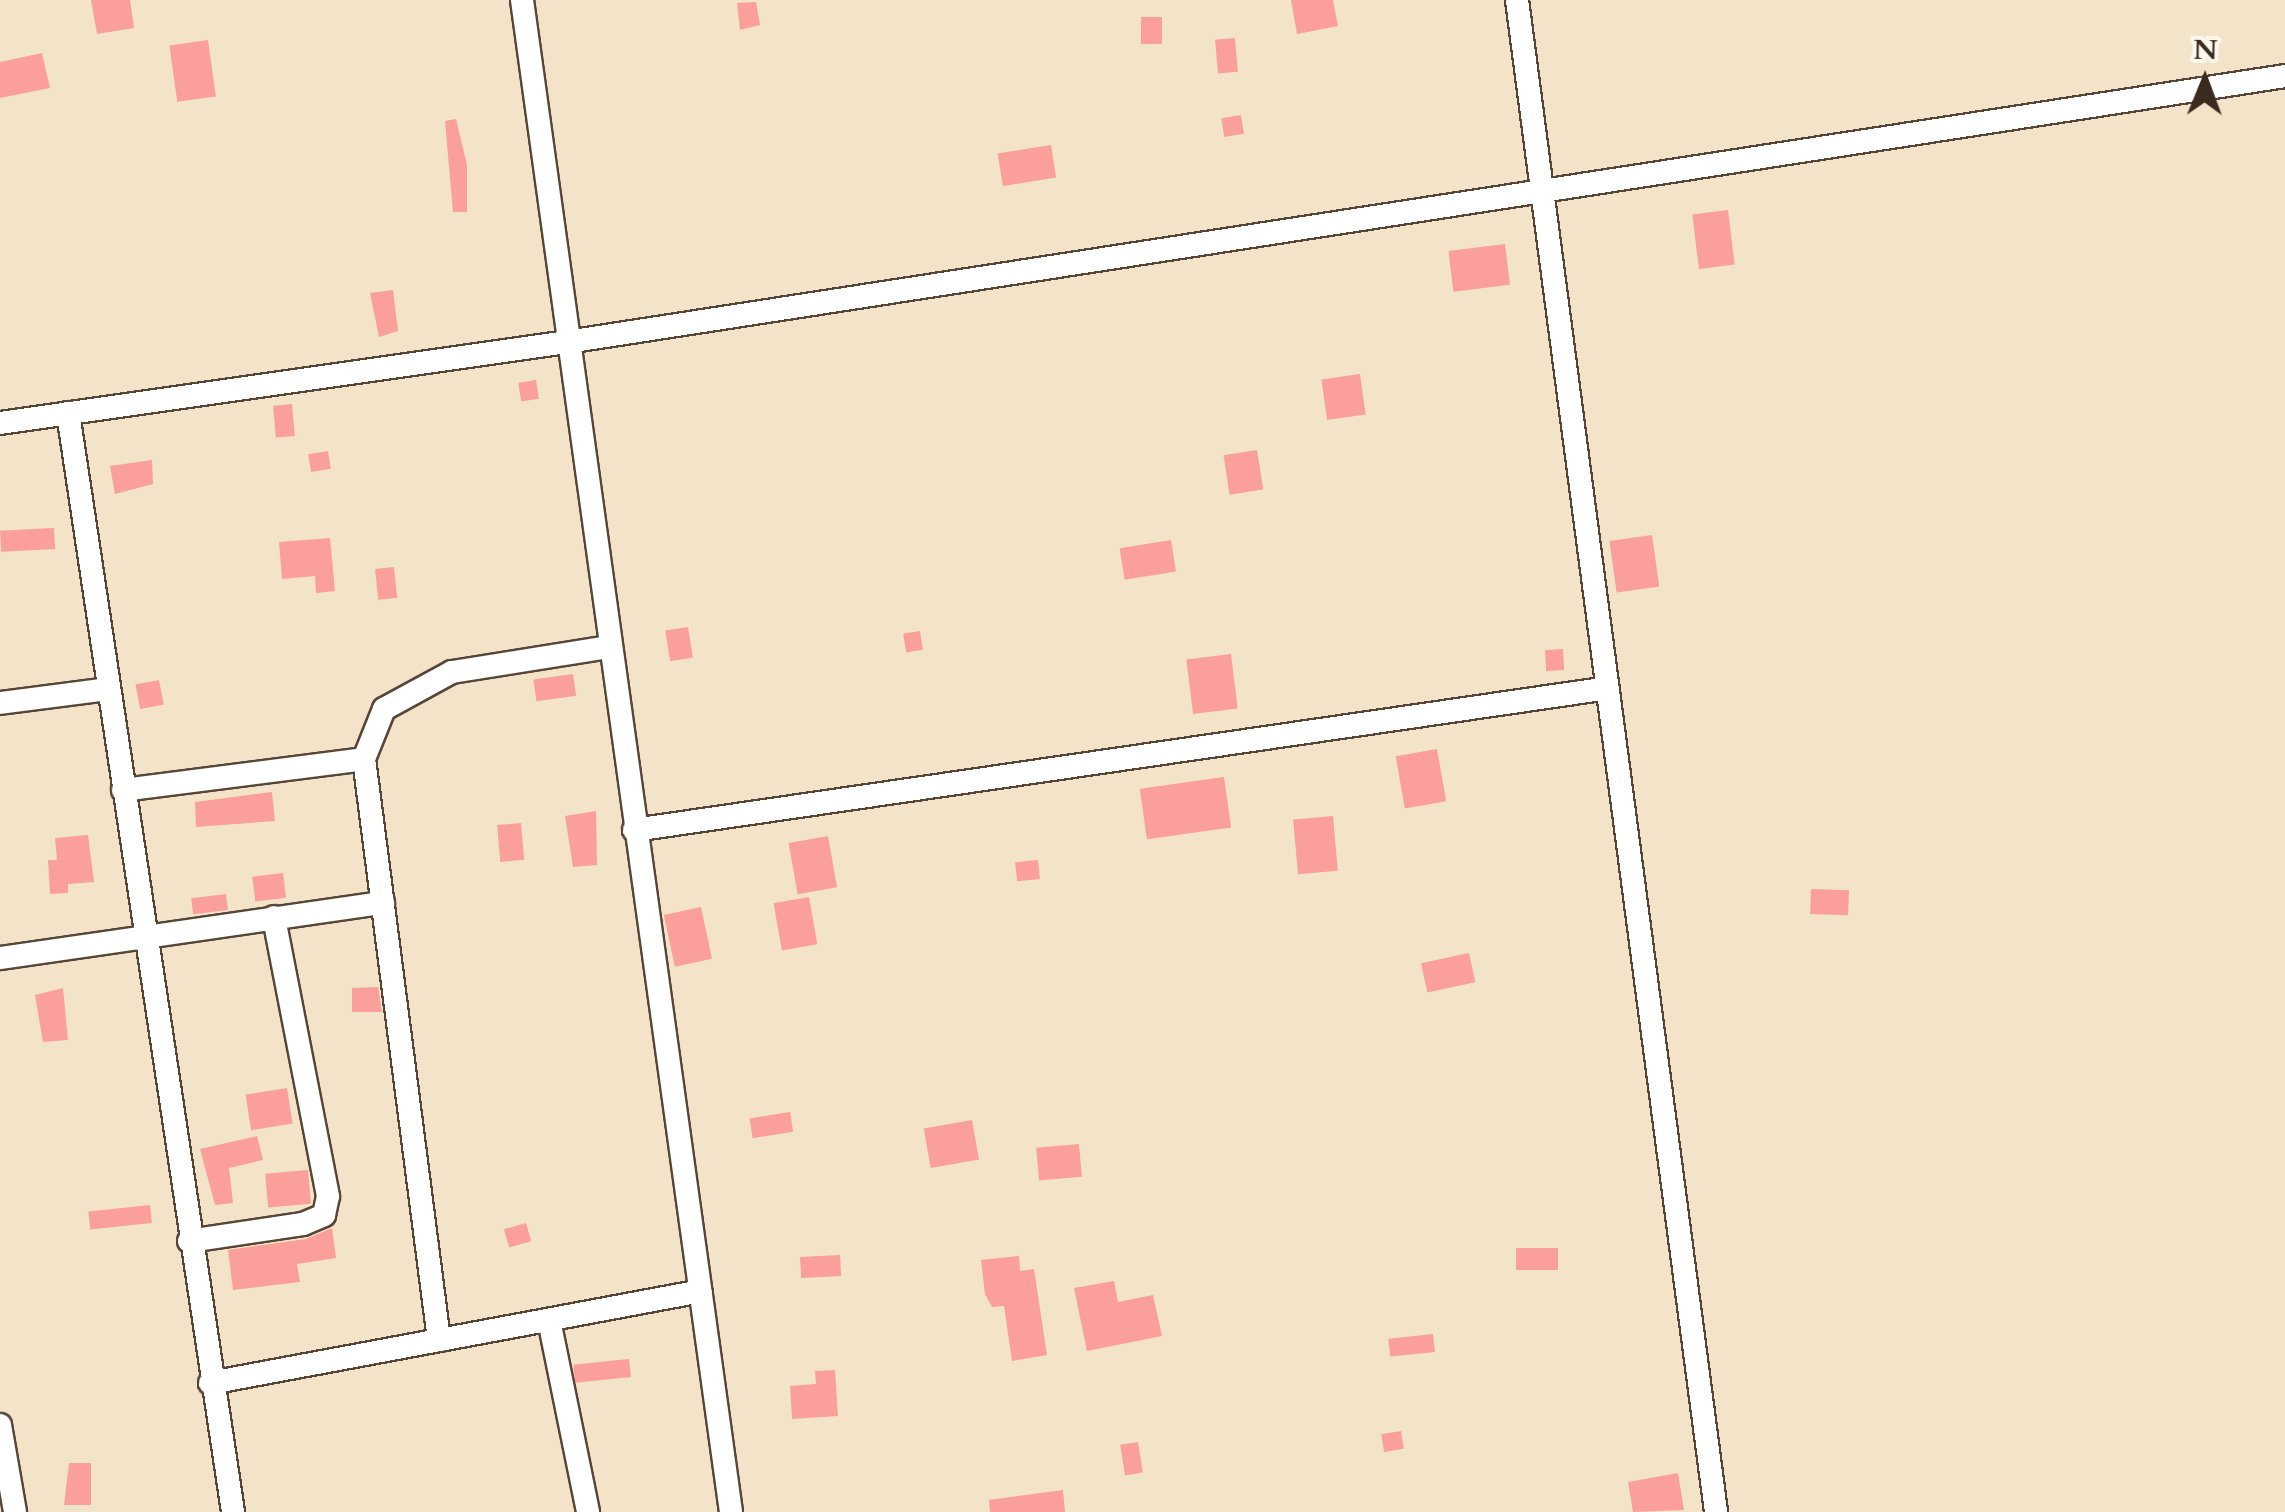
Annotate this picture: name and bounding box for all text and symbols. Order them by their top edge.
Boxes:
north arrow [2155,30,2255,130]
text: N [2193,31,2218,69]

